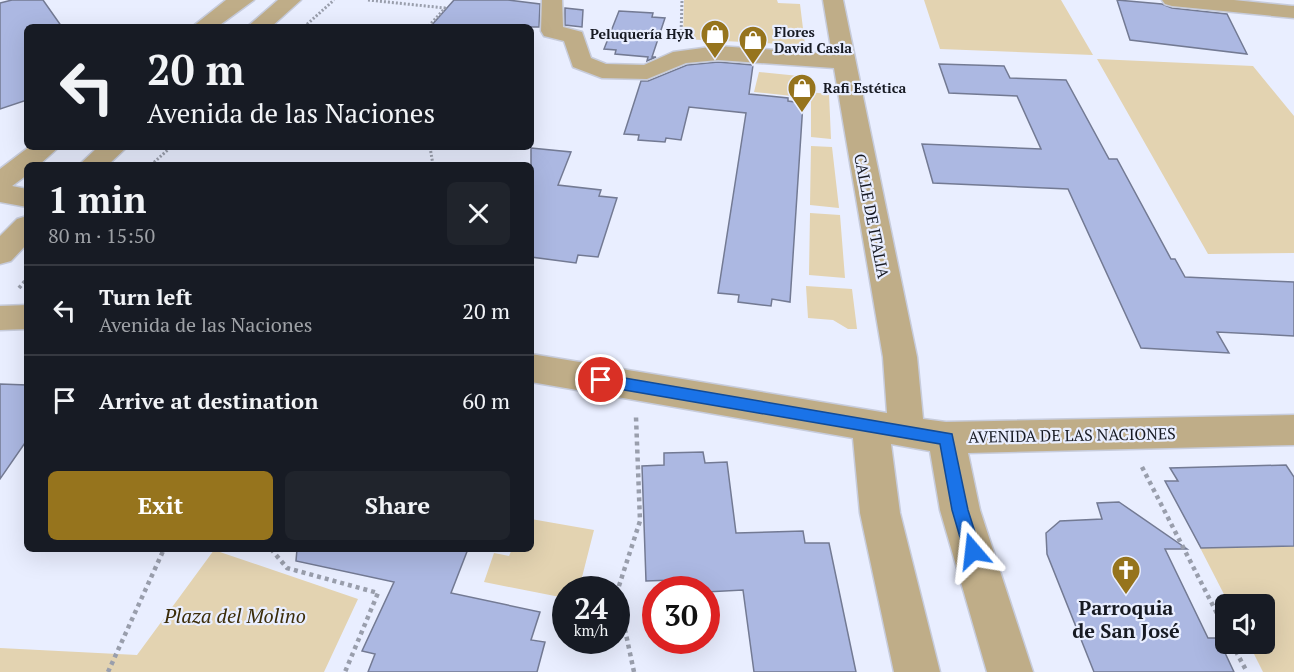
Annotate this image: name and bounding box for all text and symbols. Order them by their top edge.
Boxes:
shop icon: Peluquería HyR [699,18,731,60]
place label: Flores David Casla [774,22,852,57]
place label: Peluquería HyR [590,24,694,43]
shop icon: Flores David Casla [737,24,769,66]
text: 20 m [147,41,245,97]
icon: left [48,48,126,126]
shop icon: Rafi Estética [786,72,818,114]
place label: Rafi Estética [823,78,906,97]
text: Avenida de las Naciones [147,95,435,131]
street label: CALLE DE ITALIA [849,152,895,280]
text: 1 min [48,176,146,223]
button: close [447,182,510,245]
text: 80 m · 15:50 [48,222,155,249]
text: Turn left [99,282,192,311]
icon: left [48,294,81,327]
text: 20 m [462,296,510,325]
text: Avenida de las Naciones [99,311,312,338]
pin [575,354,626,405]
icon: arrive [584,363,617,396]
icon: arrive [48,384,81,417]
text: Arrive at destination [99,386,318,415]
text: 60 m [462,386,510,415]
street label: AVENIDA DE LAS NACIONES [968,422,1176,448]
button: Exit [48,471,273,540]
button: Share [285,471,510,540]
position arrow [941,519,1005,583]
church icon: Parroquia de San José [1110,554,1142,596]
speed limit sign: 30 [642,576,720,654]
text: 24 [574,588,608,628]
place label: Parroquia de San José [1072,594,1180,644]
map controls [1215,594,1275,654]
button: sound [1215,594,1275,654]
park label: Plaza del Molino [163,602,306,629]
text: km/h [574,620,608,640]

